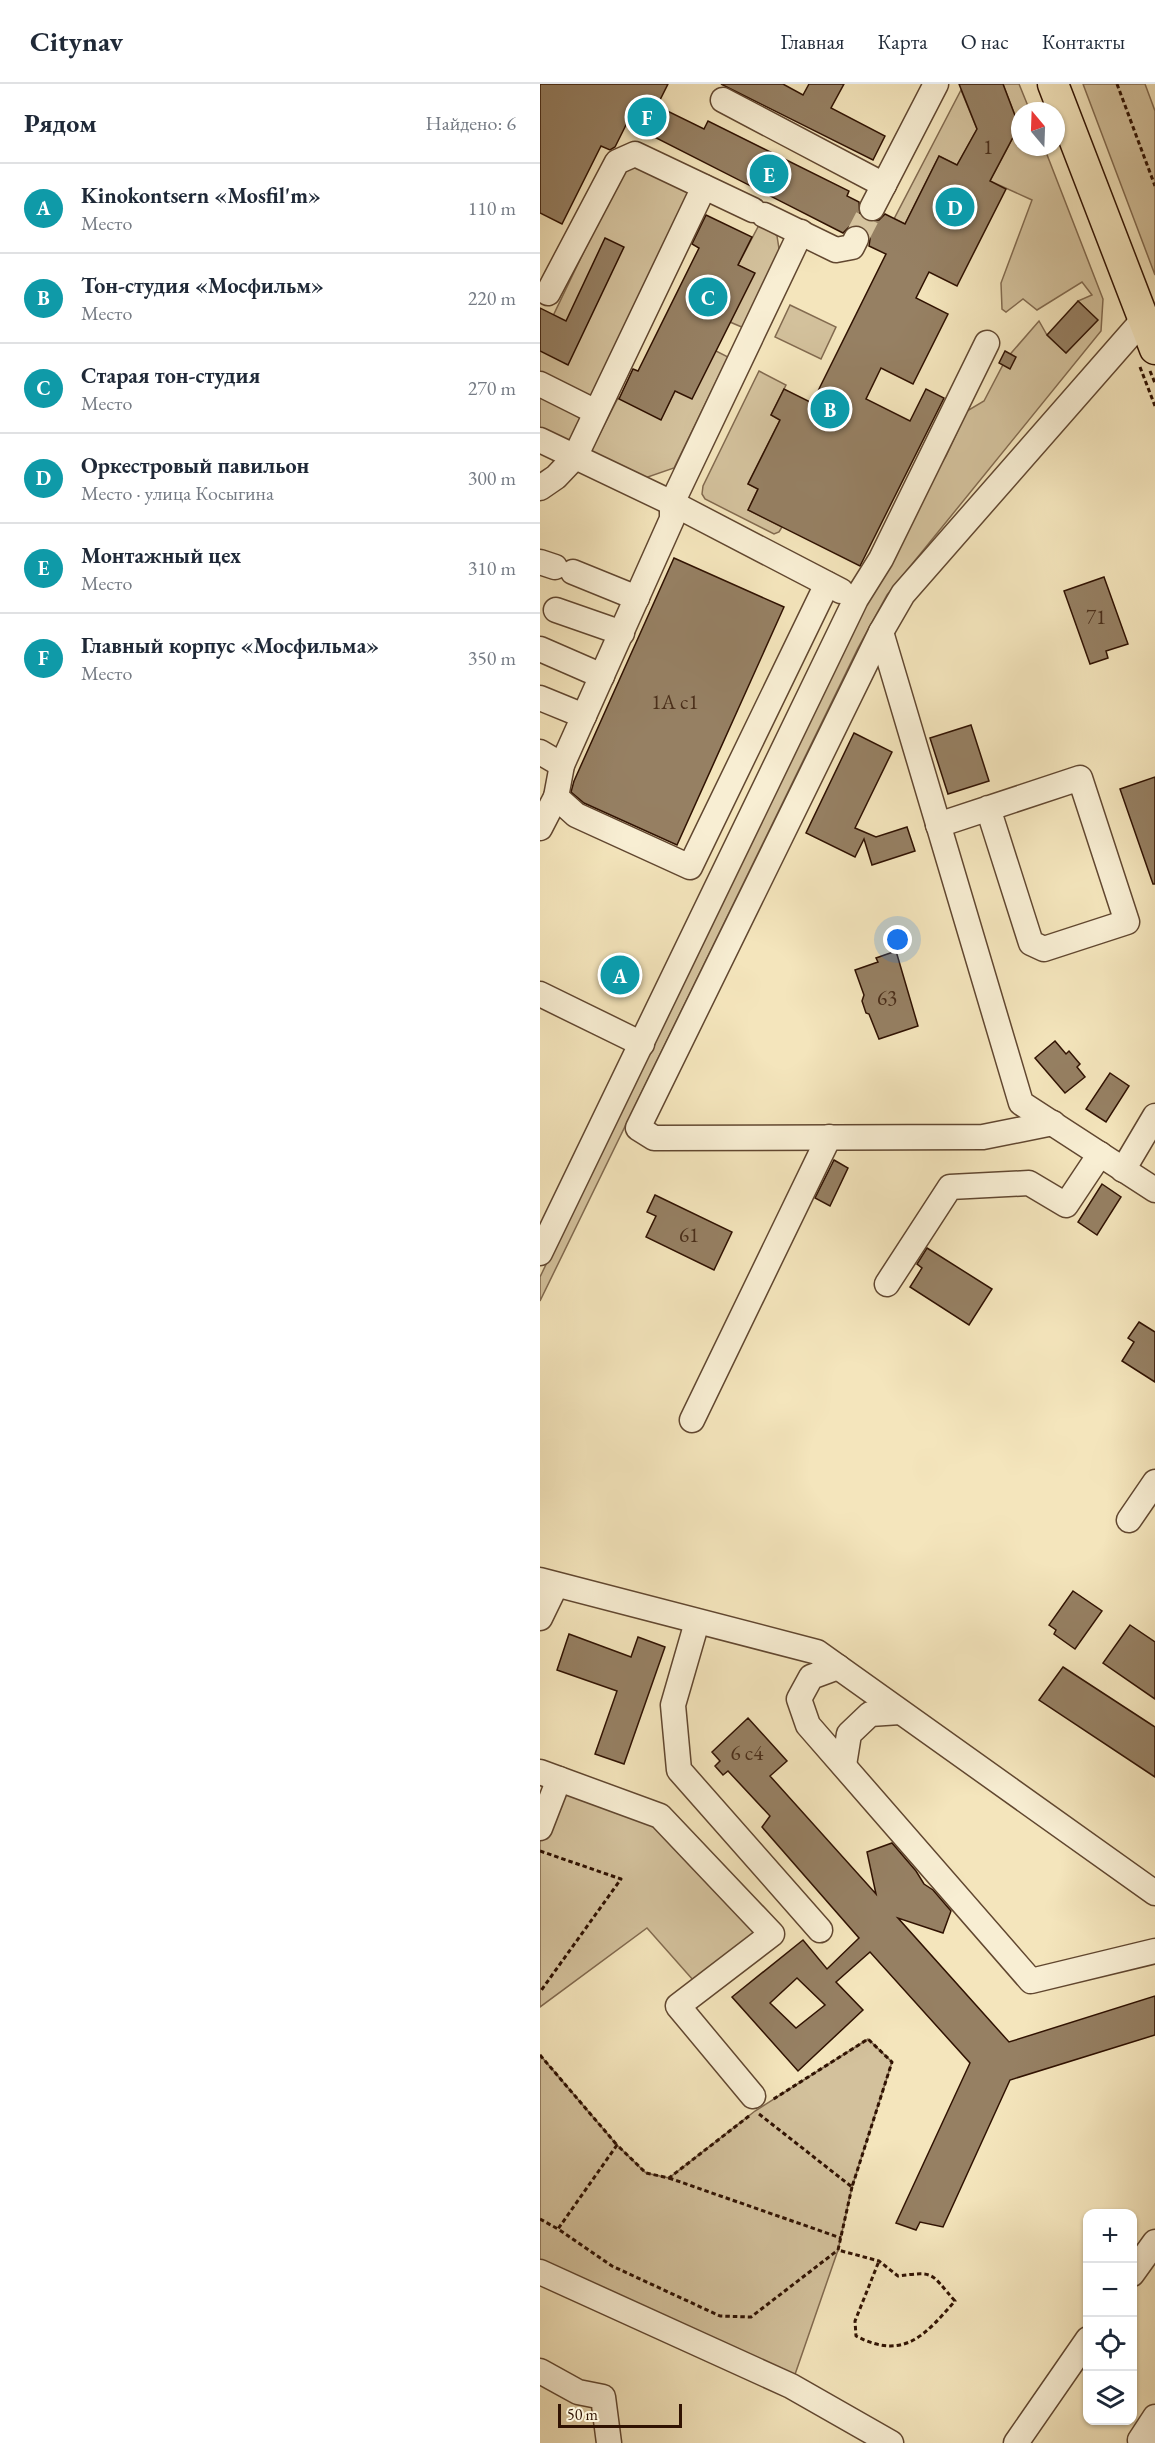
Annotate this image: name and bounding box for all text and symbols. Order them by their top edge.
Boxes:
text: Citynav [30,23,123,59]
text: Главная [780,28,844,55]
text: Карта [877,28,928,55]
text: О нас [961,28,1009,55]
text: Контакты [1042,28,1125,55]
pin: F [628,94,666,140]
north arrow [1011,102,1065,156]
text: Рядом [24,106,97,140]
text: Найдено: 6 [425,110,516,136]
house number: 1 [983,133,993,160]
pin: E [750,152,788,196]
text: Kinokontsern «Mosfil'm» [81,181,321,210]
pin: D [936,184,974,230]
text: A [36,195,51,221]
text: 110 m [468,195,516,221]
text: Место [81,210,132,236]
text: Тон-студия «Мосфильм» [81,271,324,300]
pin: C [688,274,728,320]
text: B [37,285,50,311]
text: 220 m [468,285,516,311]
text: Место [81,300,132,326]
text: Старая тон-студия [81,361,260,390]
text: C [36,375,51,401]
text: 270 m [468,375,516,401]
pin: B [810,386,850,432]
text: Место [81,390,132,416]
text: Оркестровый павильон [81,451,309,480]
text: D [36,465,51,491]
text: 300 m [468,465,516,491]
text: Место · улица Косыгина [81,480,274,506]
text: Монтажный цех [81,541,241,570]
text: E [38,555,49,581]
text: 310 m [468,555,516,581]
text: Место [81,570,132,596]
house number: 71 [1086,603,1106,630]
text: Главный корпус «Мосфильма» [81,631,379,660]
text: F [38,645,49,671]
text: 350 m [468,645,516,671]
text: Место [81,660,132,686]
house number: 1А с1 [651,688,699,715]
your location [883,925,912,954]
pin: A [600,952,640,998]
house number: 63 [877,984,897,1011]
house number: 61 [679,1221,699,1248]
house number: 6 с4 [731,1739,764,1766]
map controls [1083,2209,1137,2425]
button: + [1083,2209,1137,2263]
button: − [1083,2263,1137,2317]
button: locate [1083,2317,1137,2371]
button: layers [1083,2371,1137,2425]
scale bar [558,2401,682,2428]
text: 50 m [567,2404,598,2425]

